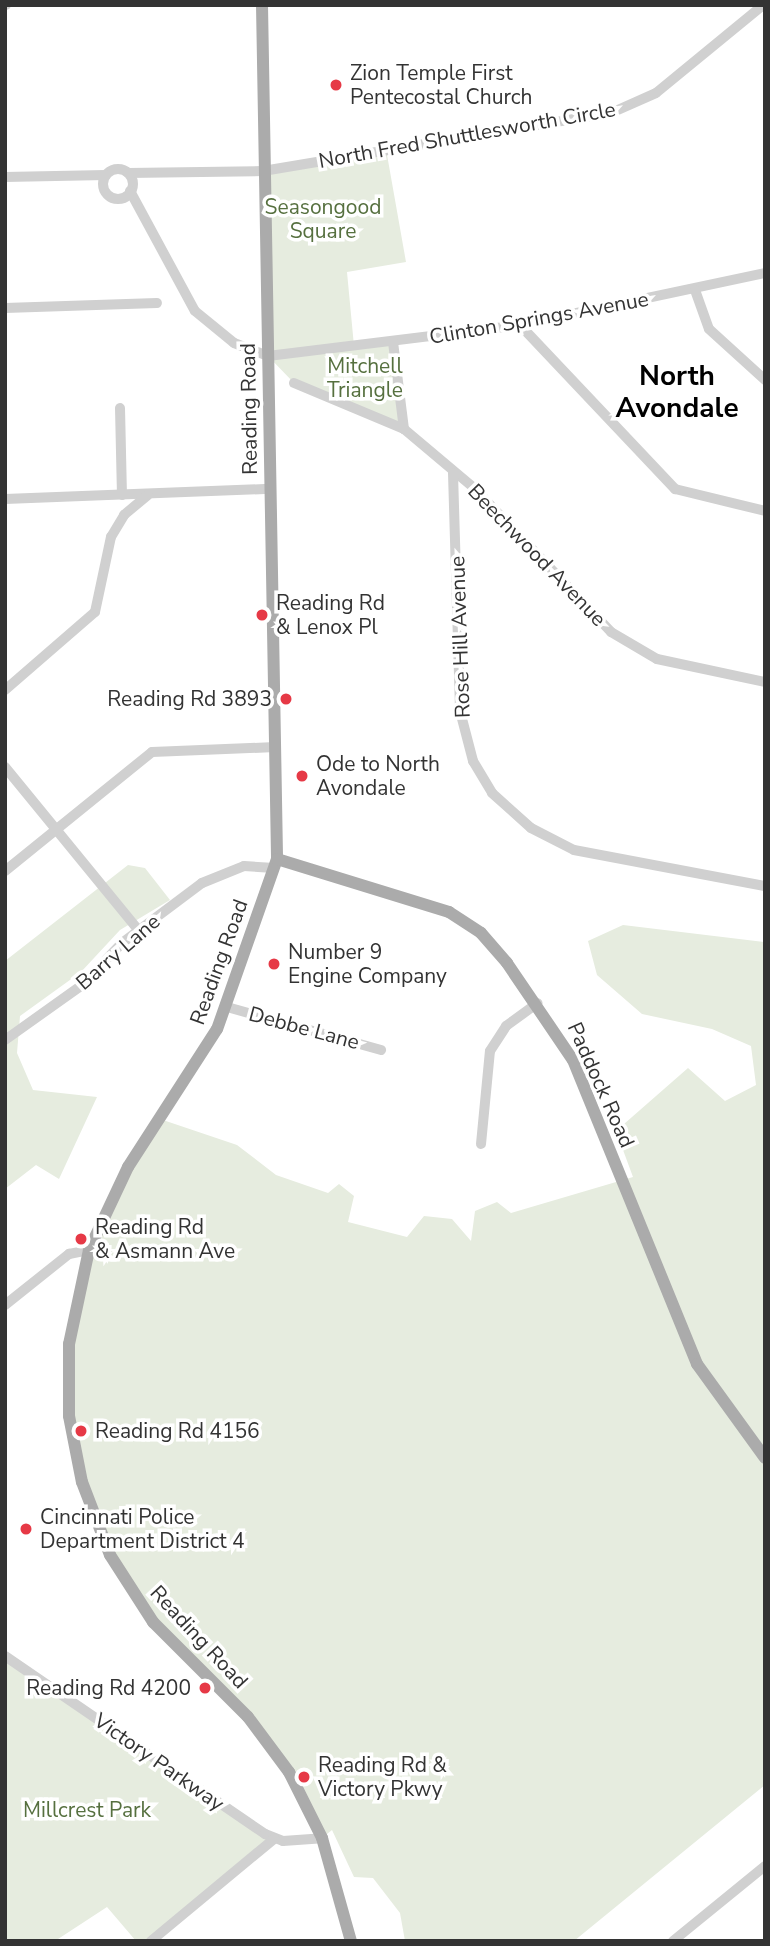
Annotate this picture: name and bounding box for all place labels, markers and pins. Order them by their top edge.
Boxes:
place label: Zion Temple First Pentecostal Church [350,60,532,110]
marker: Zion Temple First Pentecostal Church [328,77,344,93]
place label: Reading Rd & Lenox Pl [276,590,385,640]
marker: Reading Rd & Lenox Pl [254,607,270,623]
place label: Reading Rd 3893 [107,686,272,712]
marker: Reading Rd 3893 [278,691,294,707]
place label: Ode to North Avondale [316,751,440,801]
marker: Ode to North Avondale [294,768,310,784]
place label: Number 9 Engine Company [288,939,447,989]
marker: Number 9 Engine Company [266,956,282,972]
place label: Reading Rd & Asmann Ave [95,1214,235,1264]
marker: Reading Rd & Asmann Ave [73,1231,89,1247]
place label: Reading Rd 4156 [95,1418,260,1444]
marker: Reading Rd 4156 [73,1423,89,1439]
place label: Cincinnati Police Department District 4 [40,1504,245,1554]
marker: Cincinnati Police Department District 4 [18,1521,34,1537]
place label: Reading Rd 4200 [26,1675,191,1701]
marker: Reading Rd 4200 [197,1680,213,1696]
place label: Reading Rd & Victory Pkwy [318,1752,447,1802]
marker: Reading Rd & Victory Pkwy [296,1769,312,1785]

